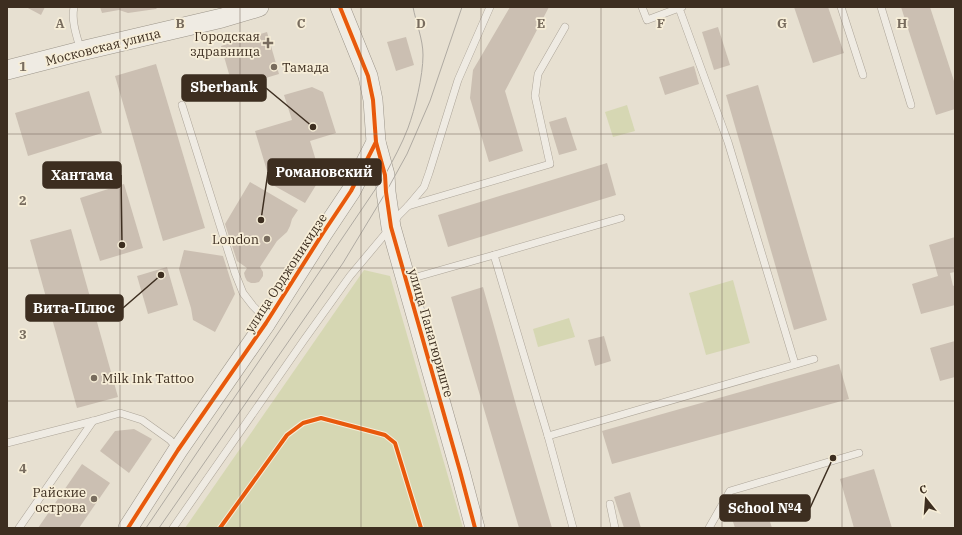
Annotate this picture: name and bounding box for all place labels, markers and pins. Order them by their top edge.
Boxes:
place label: Городская здравница [190,28,260,60]
marker: Городская здравница [263,38,273,48]
place label: Тамада [282,59,329,76]
marker: Тамада [269,62,279,72]
callout: Sberbank [182,75,266,101]
callout: Романовский [268,159,381,185]
callout: Хантама [43,162,121,188]
place label: London [212,231,259,248]
marker: London [262,234,272,244]
callout: Вита-Плюс [26,295,123,321]
place label: Milk Ink Tattoo [102,370,194,387]
marker: Milk Ink Tattoo [89,373,99,383]
place label: Райские острова [33,484,86,516]
marker: Райские острова [89,494,99,504]
callout: School №4 [720,495,810,521]

